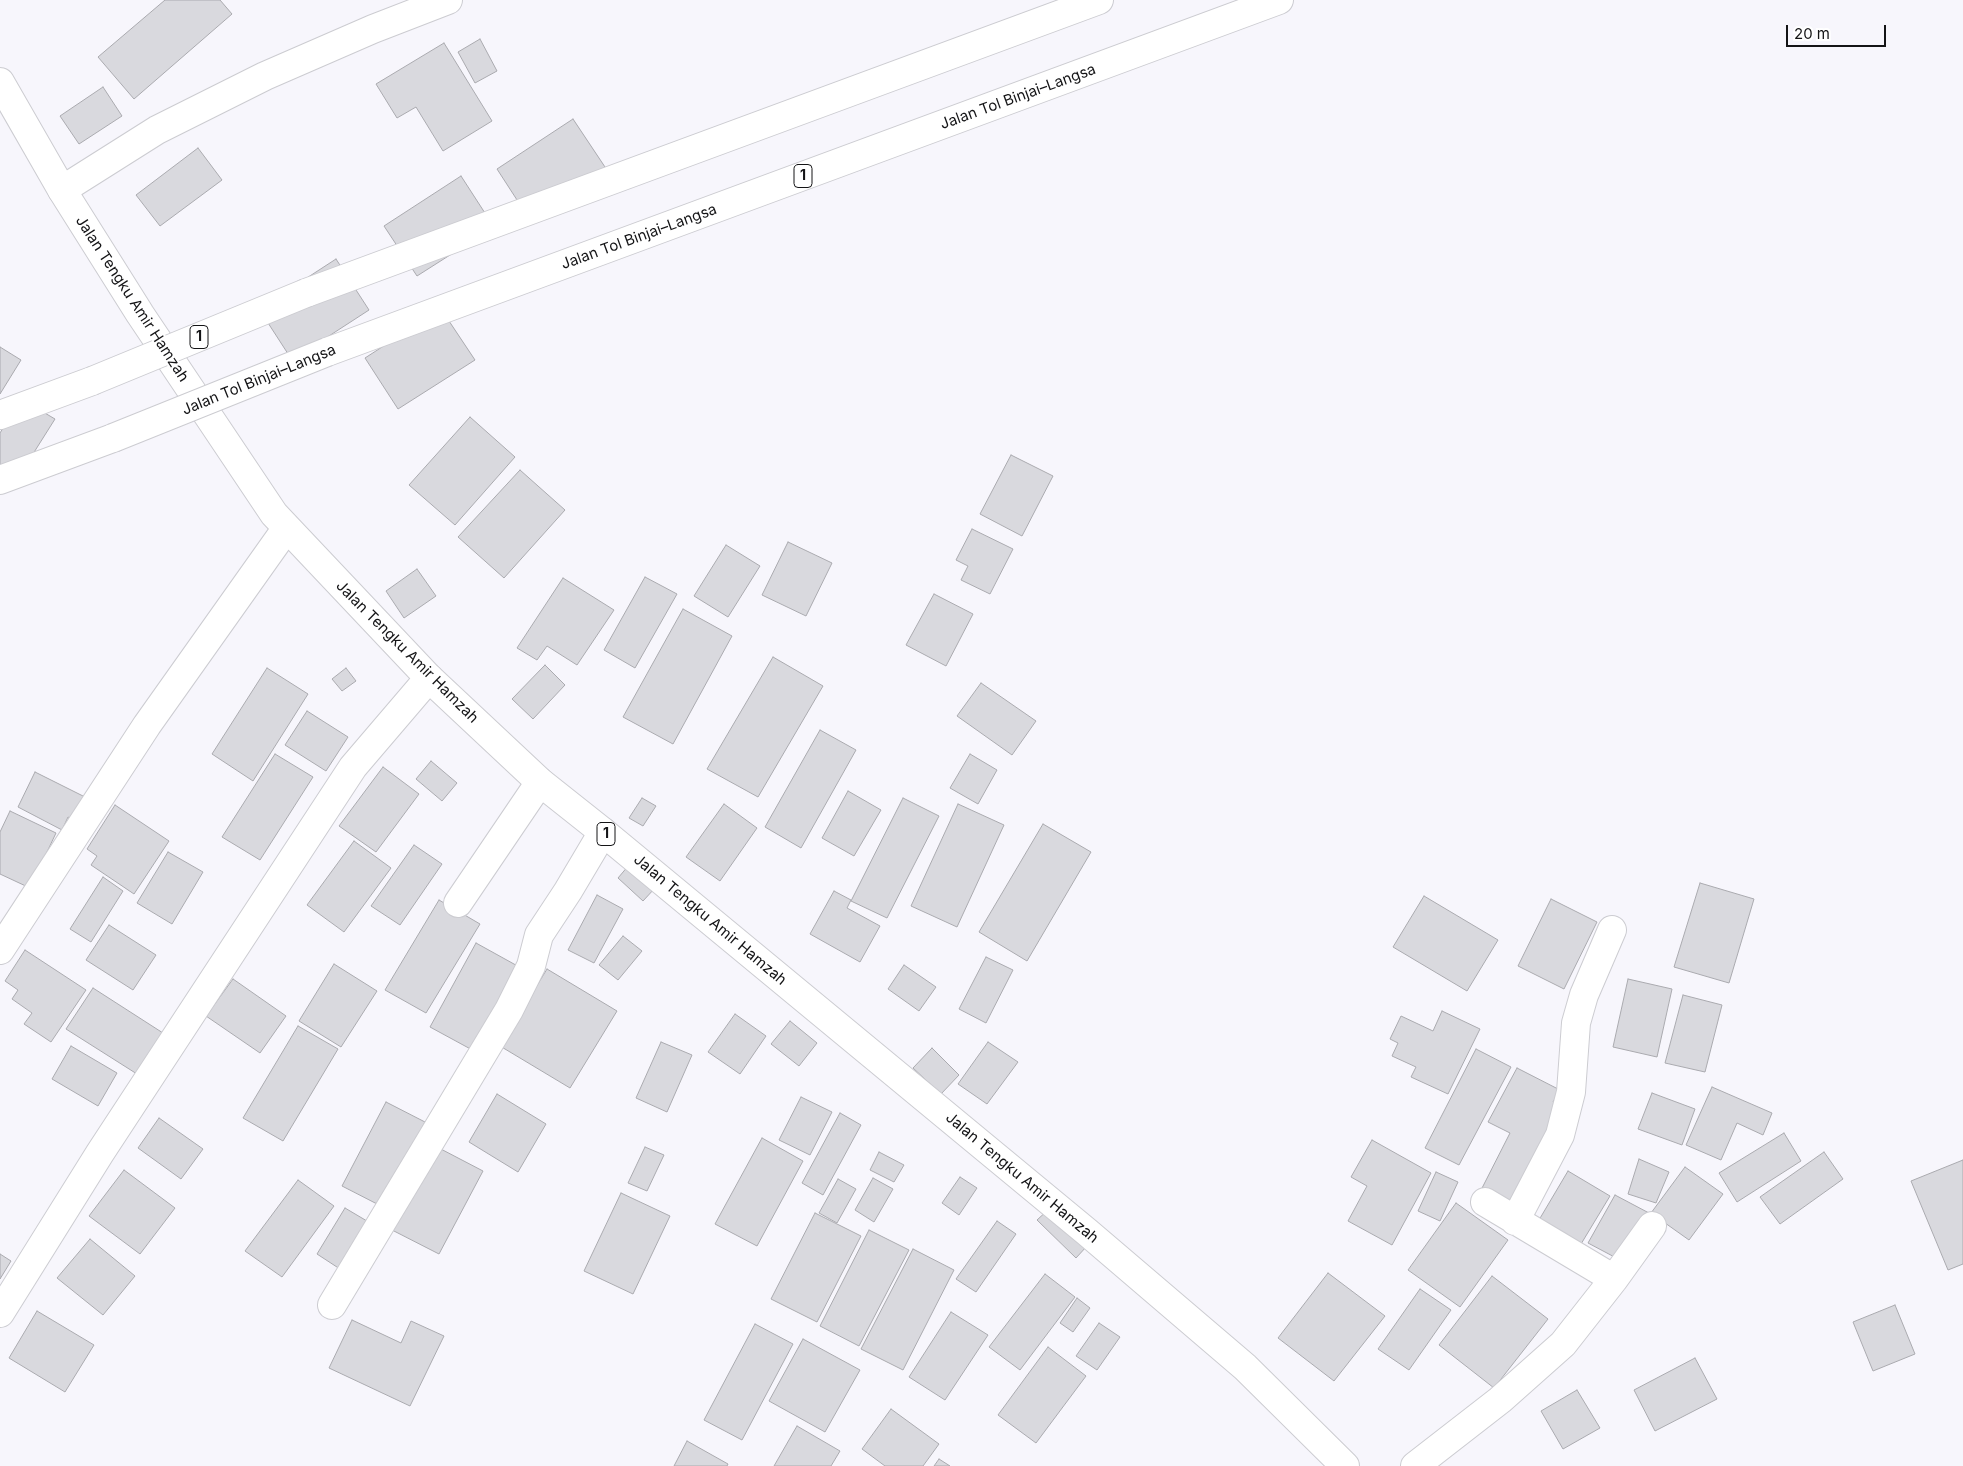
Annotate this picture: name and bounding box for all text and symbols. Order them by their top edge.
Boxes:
scale bar [1788,15,1888,47]
text: 20 m [1794,24,1830,43]
street label: Jalan Tol Binjai–Langsa [938,60,1098,134]
road number: 1 [794,165,812,188]
street label: Jalan Tol Binjai–Langsa [559,200,719,274]
street label: Jalan Tengku Amir Hamzah [72,213,192,385]
road number: 1 [190,326,208,348]
street label: Jalan Tol Binjai–Langsa [179,341,339,419]
street label: Jalan Tengku Amir Hamzah [332,577,482,727]
road number: 1 [597,822,615,846]
street label: Jalan Tengku Amir Hamzah [630,851,790,989]
street label: Jalan Tengku Amir Hamzah [942,1109,1102,1247]

